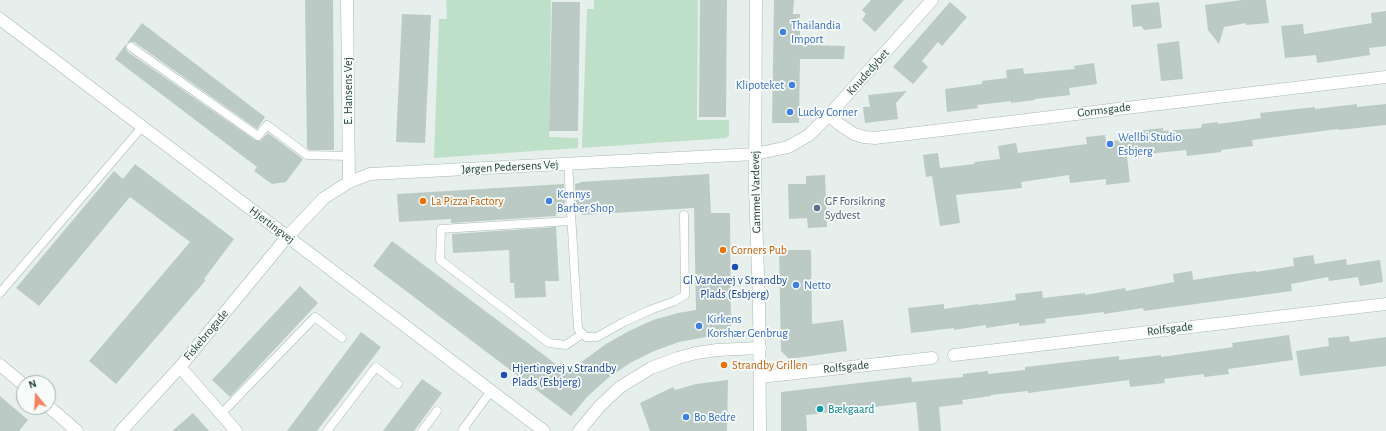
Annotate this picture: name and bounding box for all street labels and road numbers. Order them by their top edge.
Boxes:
street label: Knudedybet [843,46,893,98]
street label: E. Hansens Vej [341,57,355,125]
street label: Gormsgade [1077,100,1131,120]
street label: Gammel Vardevej [748,150,764,234]
street label: Jørgen Pedersens Vej [461,157,559,177]
street label: Hjertingvej [246,203,298,247]
street label: Fiskebrogade [181,307,231,363]
street label: Rolfsgade [1146,319,1194,339]
street label: Rolfsgade [822,357,870,377]

